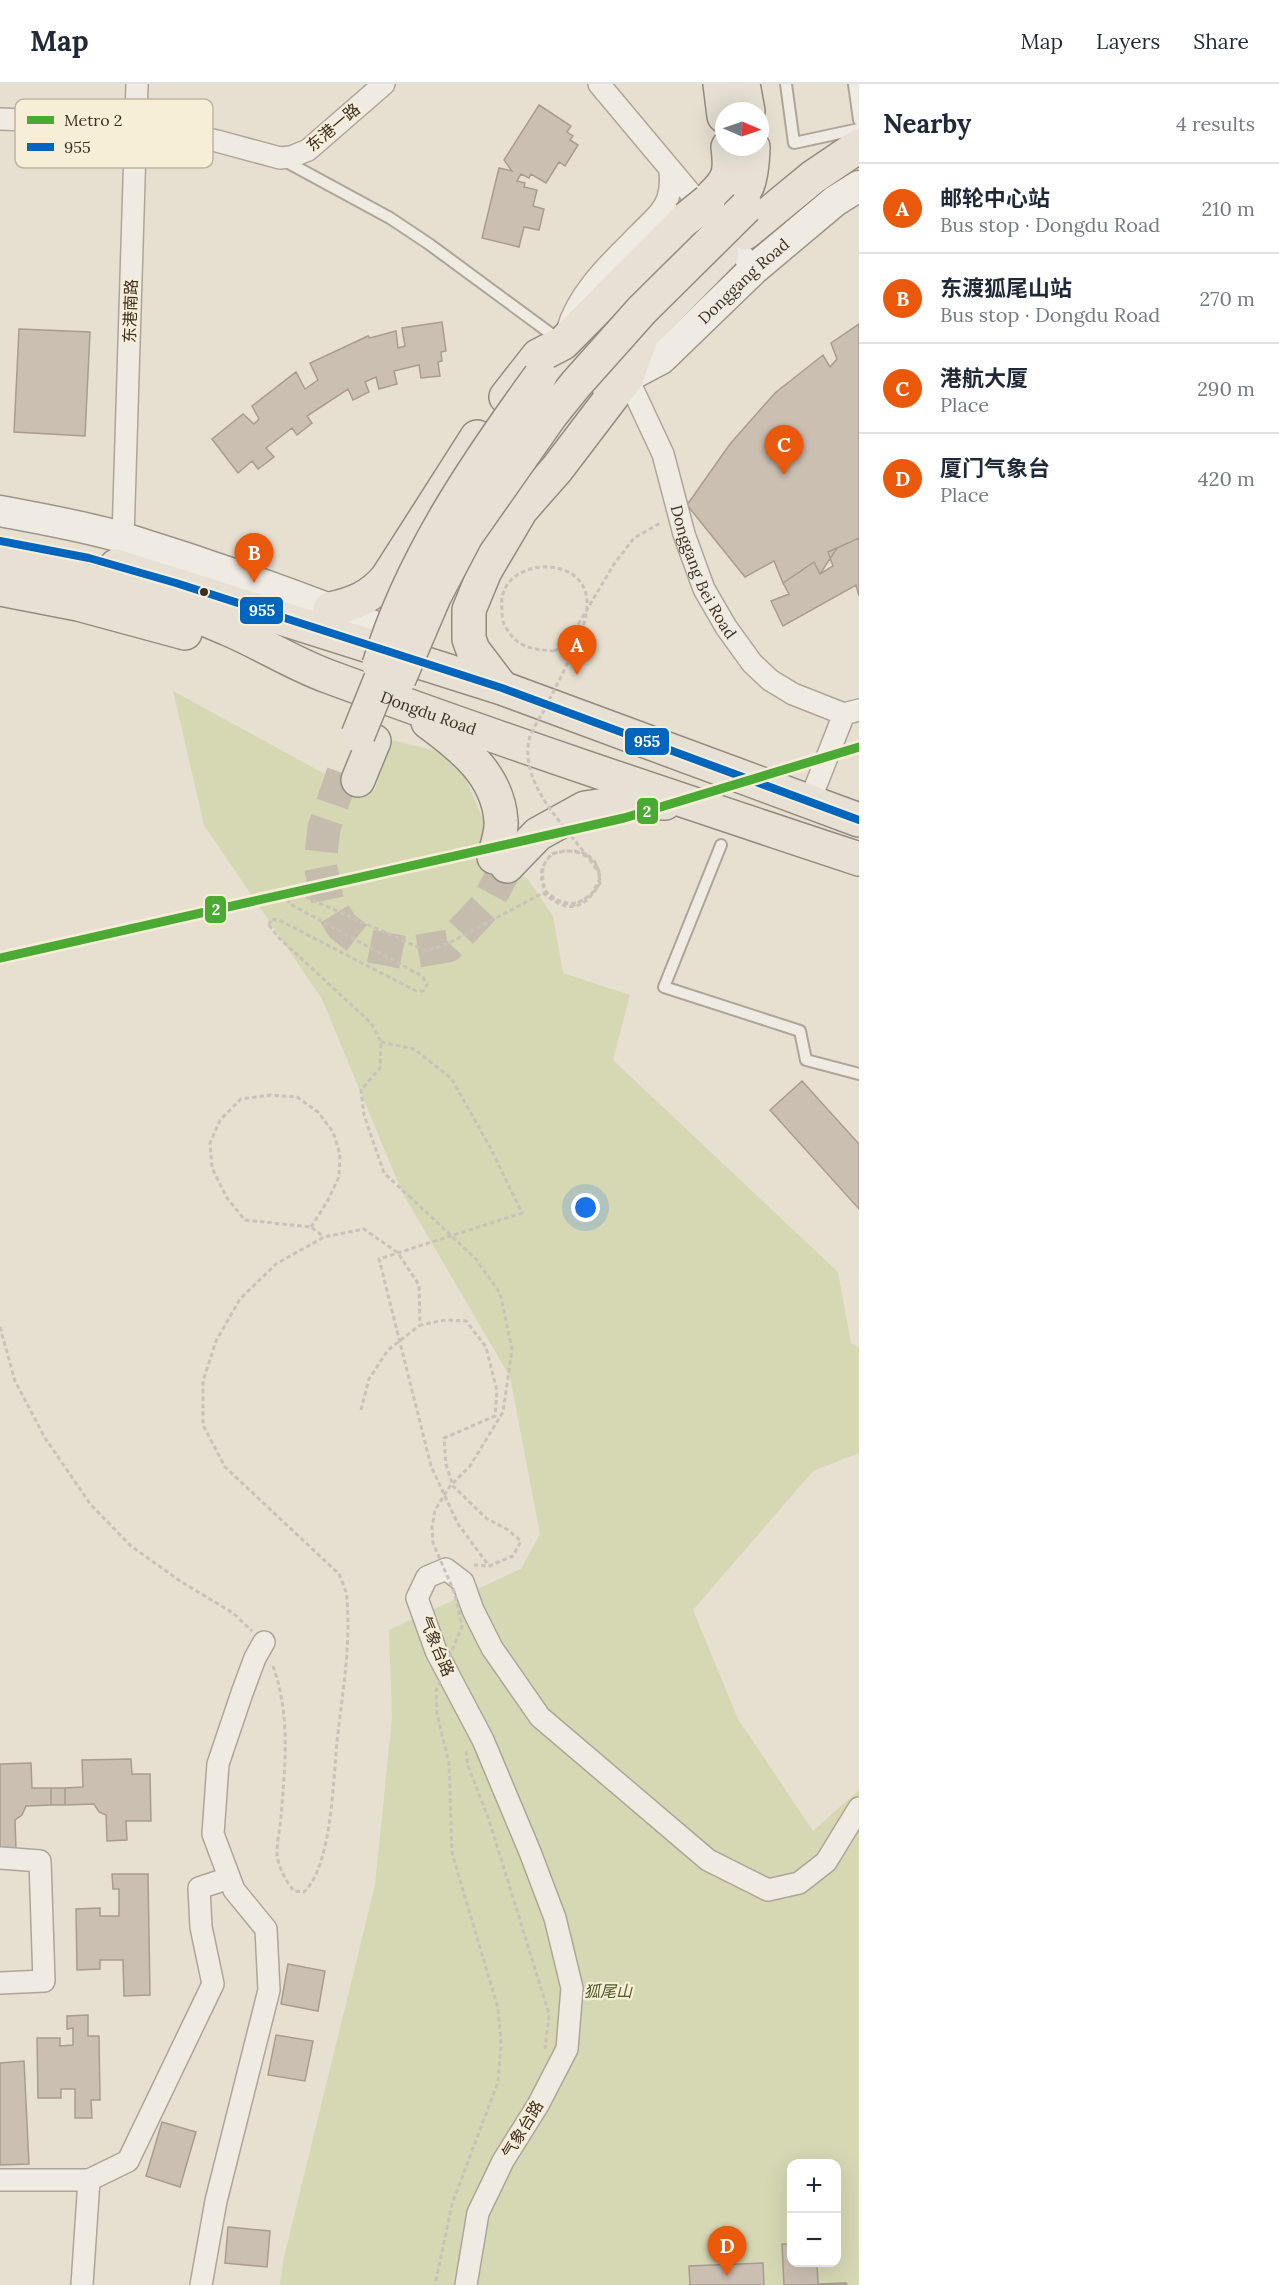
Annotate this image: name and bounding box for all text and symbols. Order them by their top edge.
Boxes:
text: Map [30,23,89,59]
text: Map [1020,28,1063,55]
text: Layers [1096,28,1160,55]
text: Share [1193,28,1249,55]
legend [15,99,213,168]
street label: 东港一路 [302,99,364,155]
north arrow [715,102,769,156]
text: Nearby [883,107,971,140]
text: Metro 2 [64,110,122,130]
text: 4 results [1176,111,1255,136]
text: 955 [64,137,91,157]
text: 邮轮中心站 [940,184,1050,212]
text: A [896,196,909,221]
text: 210 m [1201,196,1255,221]
text: Bus stop · Dongdu Road [940,212,1160,237]
street label: Donggang Road [694,234,793,328]
text: 东渡狐尾山站 [940,274,1072,302]
street label: 东港南路 [119,279,141,343]
text: B [896,286,909,311]
text: 270 m [1199,286,1255,311]
text: Bus stop · Dongdu Road [940,302,1160,327]
text: 港航大厦 [940,364,1028,392]
text: C [896,376,909,401]
text: 290 m [1197,376,1255,401]
text: Place [940,392,989,417]
pin: C [764,426,804,475]
text: 厦门气象台 [940,454,1050,482]
text: D [895,466,910,491]
text: 420 m [1198,466,1255,491]
text: Place [940,482,989,507]
street label: Donggang Bei Road [667,503,741,643]
pin: B [234,534,274,583]
unlabelled marker [198,586,210,598]
line badge: 955 [239,596,284,625]
text: 955 [249,600,276,620]
pin: A [558,626,596,675]
street label: Dongdu Road [378,686,480,739]
line badge: 955 [624,727,670,756]
text: 955 [634,731,661,751]
line badge: 2 [636,797,659,825]
text: 2 [643,801,651,821]
line badge: 2 [204,895,227,924]
text: 2 [212,899,220,919]
your location [571,1193,600,1222]
street label: 气象台路 [415,1613,459,1679]
park label: 狐尾山 [584,1981,633,2001]
street label: 气象台路 [497,2096,547,2162]
map controls [787,2159,841,2267]
button: + [787,2159,841,2213]
button: − [787,2213,841,2267]
pin: D [708,2226,746,2276]

